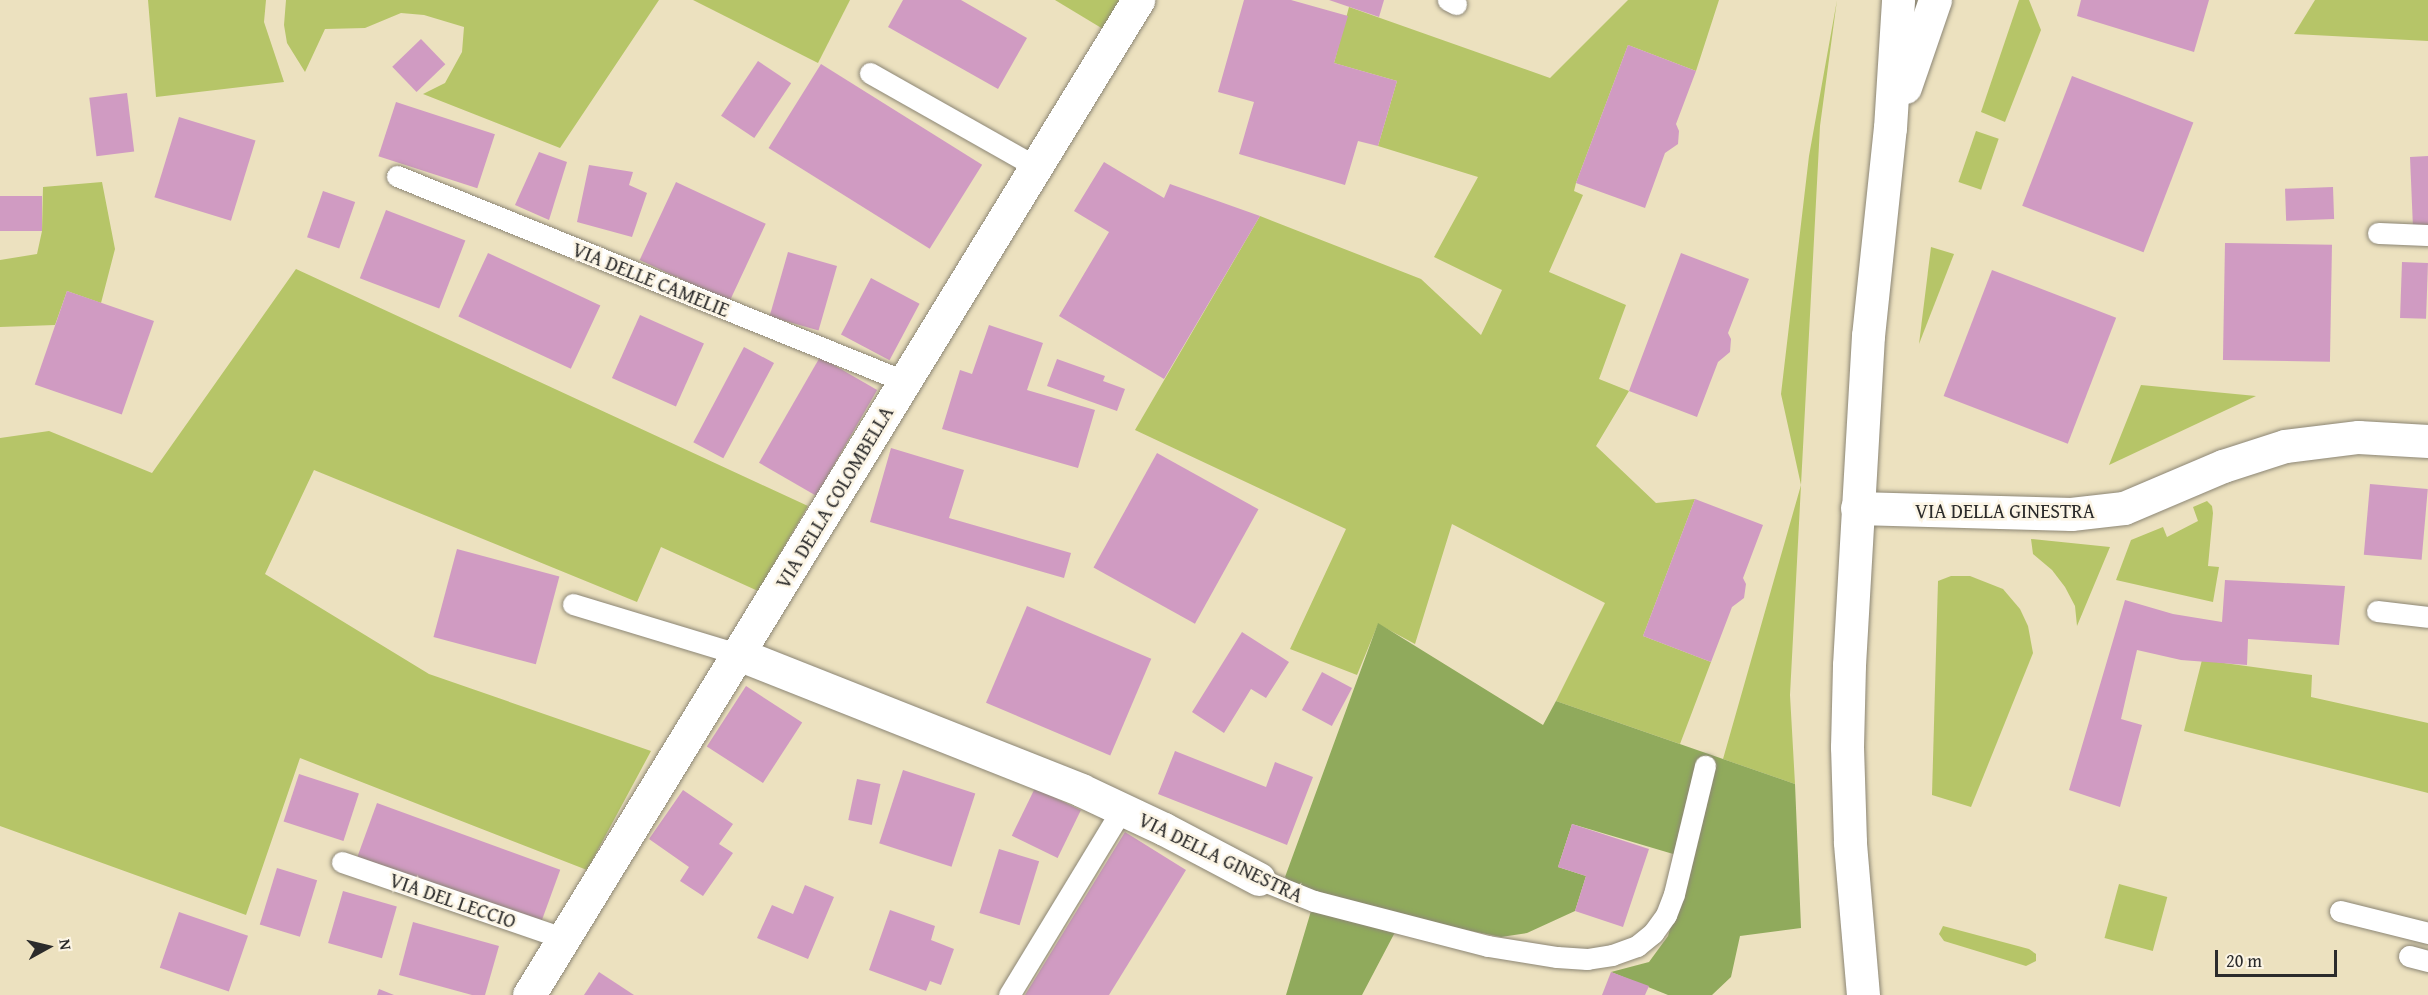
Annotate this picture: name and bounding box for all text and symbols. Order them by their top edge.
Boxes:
street label: VIA DELLE CAMELIE [569,237,733,321]
street label: VIA DELLA COLOMBELLA [770,401,898,593]
street label: VIA DELLA GINESTRA [1915,498,2095,522]
street label: VIA DELLA GINESTRA [1135,807,1307,907]
street label: VIA DEL LECCIO [387,867,519,933]
north arrow [18,917,78,977]
text: N [53,938,78,951]
scale bar [2218,938,2340,976]
text: 20 m [2226,947,2262,974]

